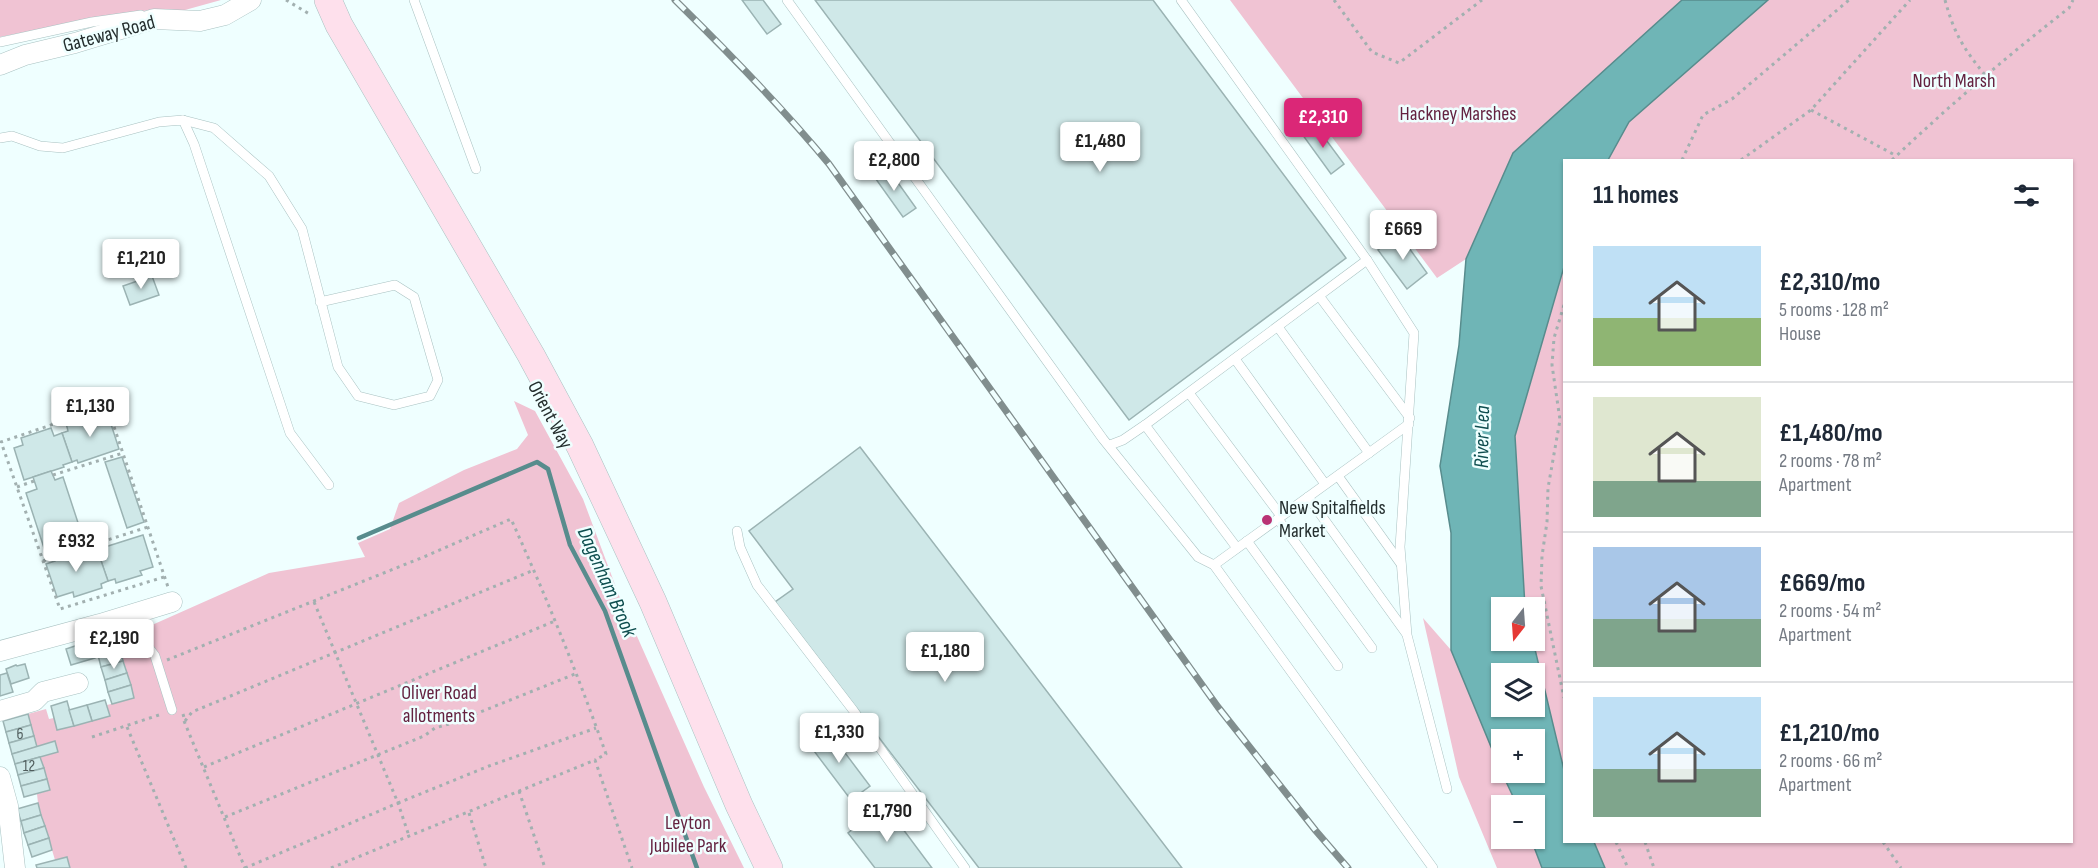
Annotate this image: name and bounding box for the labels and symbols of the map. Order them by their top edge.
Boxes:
street label: Gateway Road [60,10,158,58]
park label: North Marsh [1912,69,1996,93]
pin: £2,310 [1274,98,1372,149]
park label: Hackney Marshes [1400,102,1516,126]
pin: £1,480 [1051,122,1149,173]
pin: £2,800 [845,141,943,192]
pin: £669 [1367,210,1439,261]
pin: £1,210 [92,239,190,290]
street label: Orient Way [522,377,578,453]
pin: £1,130 [41,387,139,438]
water label: River Lea [1469,405,1495,468]
place label: New Spitalfields Market [1279,496,1386,543]
marker: New Spitalfields Market [1260,513,1274,527]
pin: £932 [40,522,112,573]
water label: Dagenham Brook [572,523,643,642]
north arrow [1491,597,1545,651]
pin: £2,190 [65,619,163,670]
pin: £1,180 [896,632,994,683]
park label: Oliver Road allotments [401,681,477,728]
pin: £1,330 [790,713,888,764]
house number: 6 [16,725,24,744]
house number: 12 [23,757,35,776]
pin: £1,790 [838,792,936,843]
park label: Leyton Jubilee Park [649,811,727,858]

